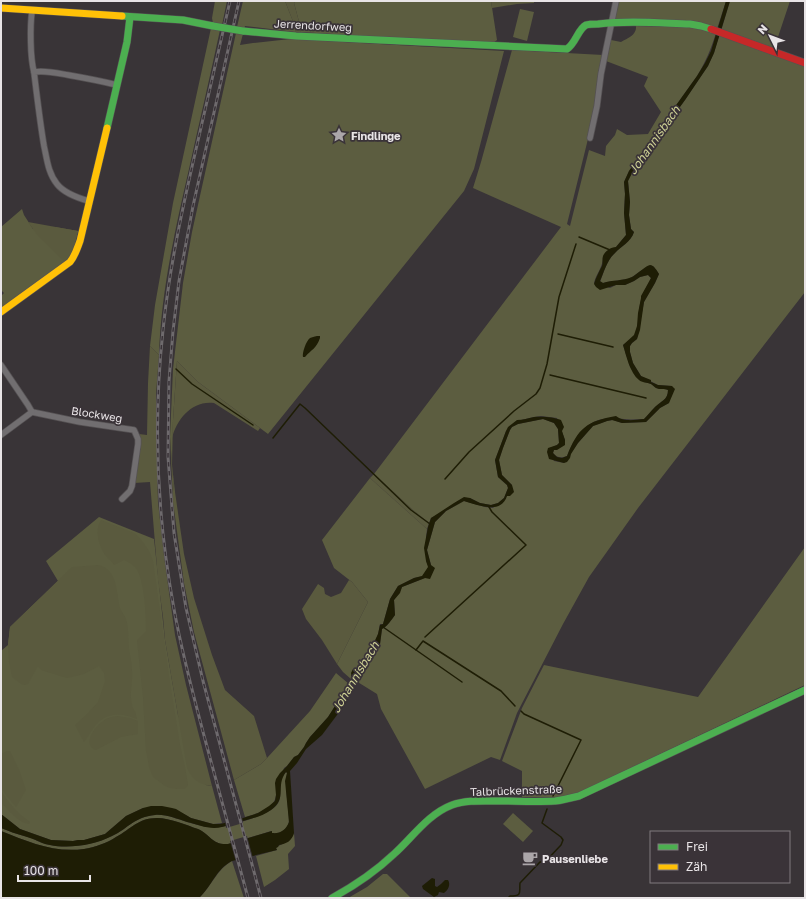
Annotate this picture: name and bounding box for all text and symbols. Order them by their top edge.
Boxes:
street label: Jerrendorfweg [274,16,352,34]
north arrow [750,16,790,56]
text: N [755,22,770,36]
water label: Johannisbach [625,102,684,177]
place icon: Findlinge [330,126,348,144]
place label: Findlinge [351,129,401,142]
street label: Blockweg [70,404,124,424]
water label: Johannisbach [328,638,382,715]
street label: Talbrückenstraße [470,782,562,798]
legend [650,831,790,883]
text: Frei [686,839,708,854]
cafe icon: Pausenliebe [521,849,539,867]
place label: Pausenliebe [542,852,608,865]
scale bar [18,857,90,883]
text: Zäh [686,859,707,874]
text: 100 m [24,863,58,878]

